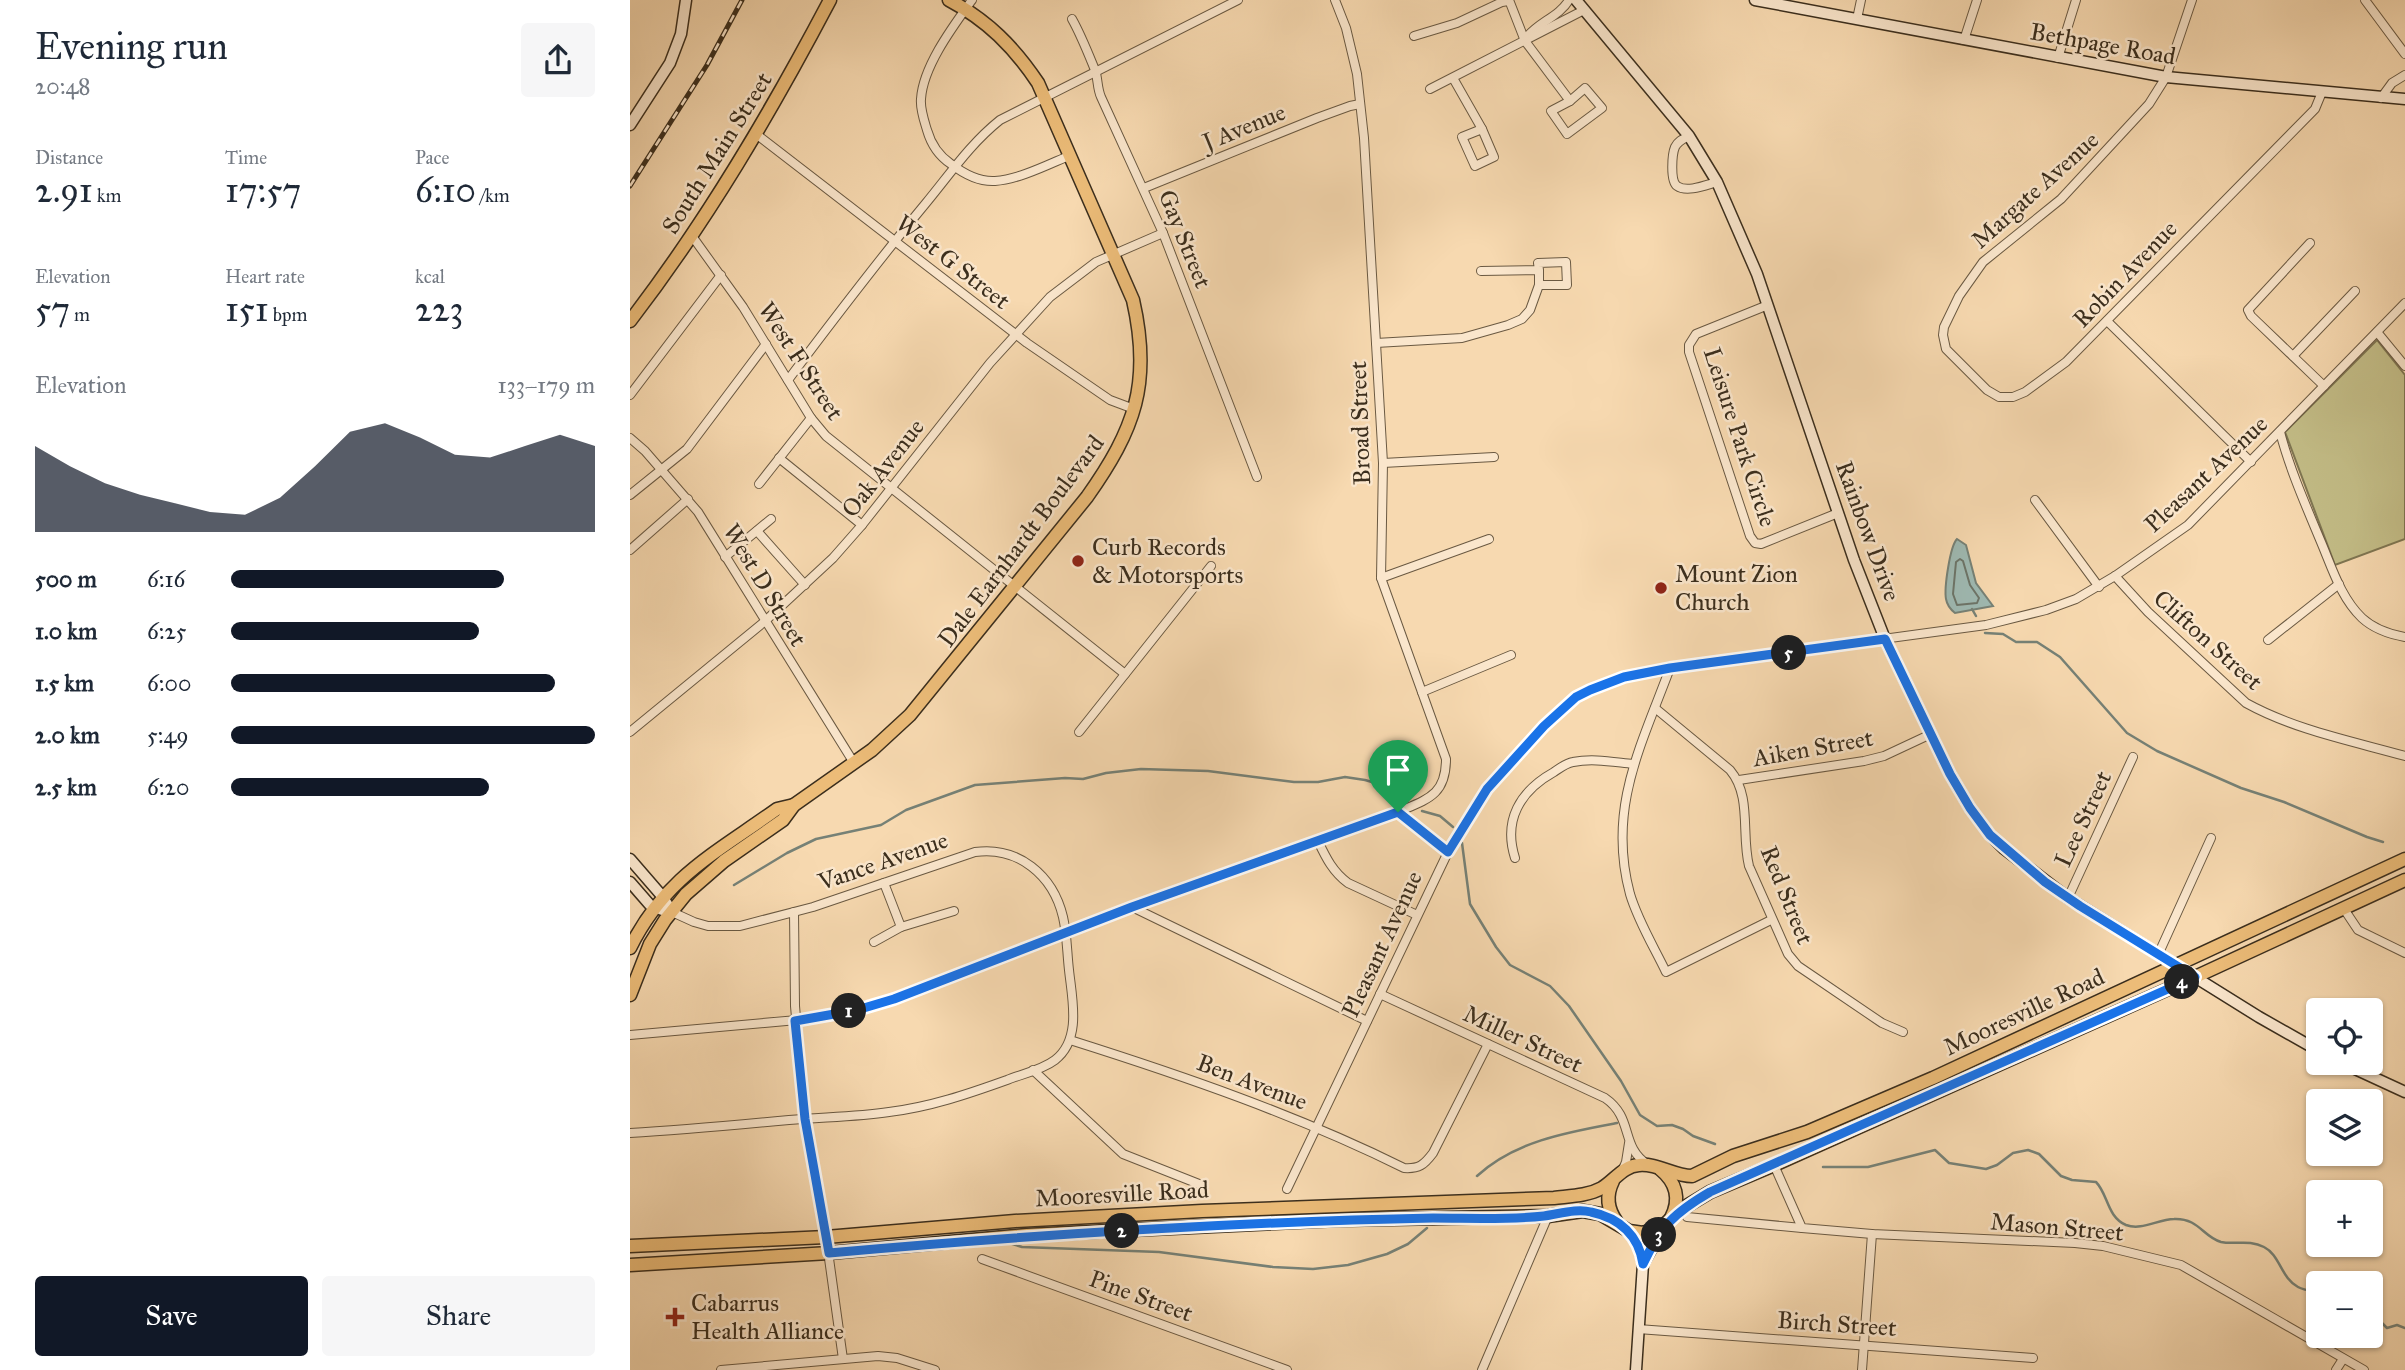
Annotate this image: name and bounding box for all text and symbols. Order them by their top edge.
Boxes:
street label: Bethpage Road [2028,16,2178,72]
text: Evening run [35,23,228,69]
button: share [521,23,595,97]
street label: South Main Street [655,66,779,239]
text: 20:48 [35,72,91,100]
street label: J Avenue [1195,97,1290,158]
street label: Margate Avenue [1965,125,2105,255]
text: Distance [35,146,103,169]
text: Time [225,146,267,169]
text: Pace [415,146,449,169]
text: 2.91 [35,169,93,212]
text: 17:57 [225,169,301,212]
text: 6:10 [415,169,476,212]
text: km [93,184,122,207]
text: /km [476,184,510,207]
street label: Gay Street [1152,185,1218,293]
street label: West G Street [890,208,1016,316]
street label: Robin Avenue [2067,214,2183,334]
text: Elevation [35,265,110,288]
text: Heart rate [225,265,305,288]
text: kcal [415,265,445,288]
text: 57 [35,288,70,331]
text: 151 [225,288,269,331]
text: 223 [415,288,463,331]
street label: West F Street [752,296,851,426]
text: m [70,303,90,326]
text: bpm [269,303,307,326]
street label: Leisure Park Circle [1697,344,1783,530]
street label: Broad Street [1343,360,1377,485]
text: Elevation [35,371,126,399]
text: 133–179 m [497,371,595,399]
street label: Pleasant Avenue [2138,409,2274,539]
street label: Oak Avenue [835,413,931,523]
street label: Dale Earnhardt Boulevard [931,429,1111,653]
street label: Rainbow Drive [1829,457,1907,605]
street label: West D Street [717,518,814,652]
place label: Curb Records & Motorsports [1092,532,1243,590]
marker: Curb Records & Motorsports [1070,553,1086,569]
place label: Mount Zion Church [1675,559,1798,617]
text: 500 m [35,565,97,593]
text: 6:16 [147,565,185,593]
marker: Mount Zion Church [1653,580,1669,596]
street label: Clifton Street [2147,583,2269,697]
text: 1.0 km [35,617,97,645]
text: 6:25 [147,617,186,645]
pin: 5 [1772,636,1806,670]
text: 5 [1784,641,1793,664]
text: 1.5 km [35,669,94,697]
text: 6:00 [147,669,191,697]
text: 2.0 km [35,721,100,749]
text: 5:49 [147,721,189,749]
street label: Aiken Street [1750,723,1876,773]
pin [1368,740,1428,812]
icon: arrive [1379,751,1417,789]
street label: Lee Street [2048,766,2118,872]
text: 2.5 km [35,773,97,801]
text: 6:20 [147,773,189,801]
street label: Vance Avenue [813,825,952,898]
street label: Red Street [1754,841,1820,949]
street label: Pleasant Avenue [1335,866,1429,1022]
street label: Mooresville Road [1939,962,2109,1062]
pin: 4 [2164,964,2200,1000]
text: 4 [2176,970,2187,993]
pin: 1 [832,993,866,1028]
street label: Miller Street [1459,998,1588,1080]
map controls [2306,998,2383,1348]
button: locate [2306,998,2383,1075]
text: 1 [845,999,852,1022]
street label: Ben Avenue [1192,1047,1312,1117]
button: layers [2306,1089,2383,1166]
street label: Mooresville Road [1034,1174,1210,1214]
button: + [2306,1180,2383,1257]
street label: Mason Street [1989,1206,2125,1248]
pin: 2 [1105,1214,1140,1248]
pin: 3 [1642,1218,1676,1252]
text: 2 [1117,1219,1126,1242]
text: 3 [1655,1223,1662,1246]
street label: Pine Street [1085,1263,1197,1329]
button: − [2306,1271,2383,1348]
button: Save [35,1276,308,1356]
button: Share [322,1276,595,1356]
place label: Cabarrus Health Alliance [691,1288,844,1346]
street label: Birch Street [1776,1305,1898,1343]
marker: Cabarrus Health Alliance [665,1307,685,1327]

